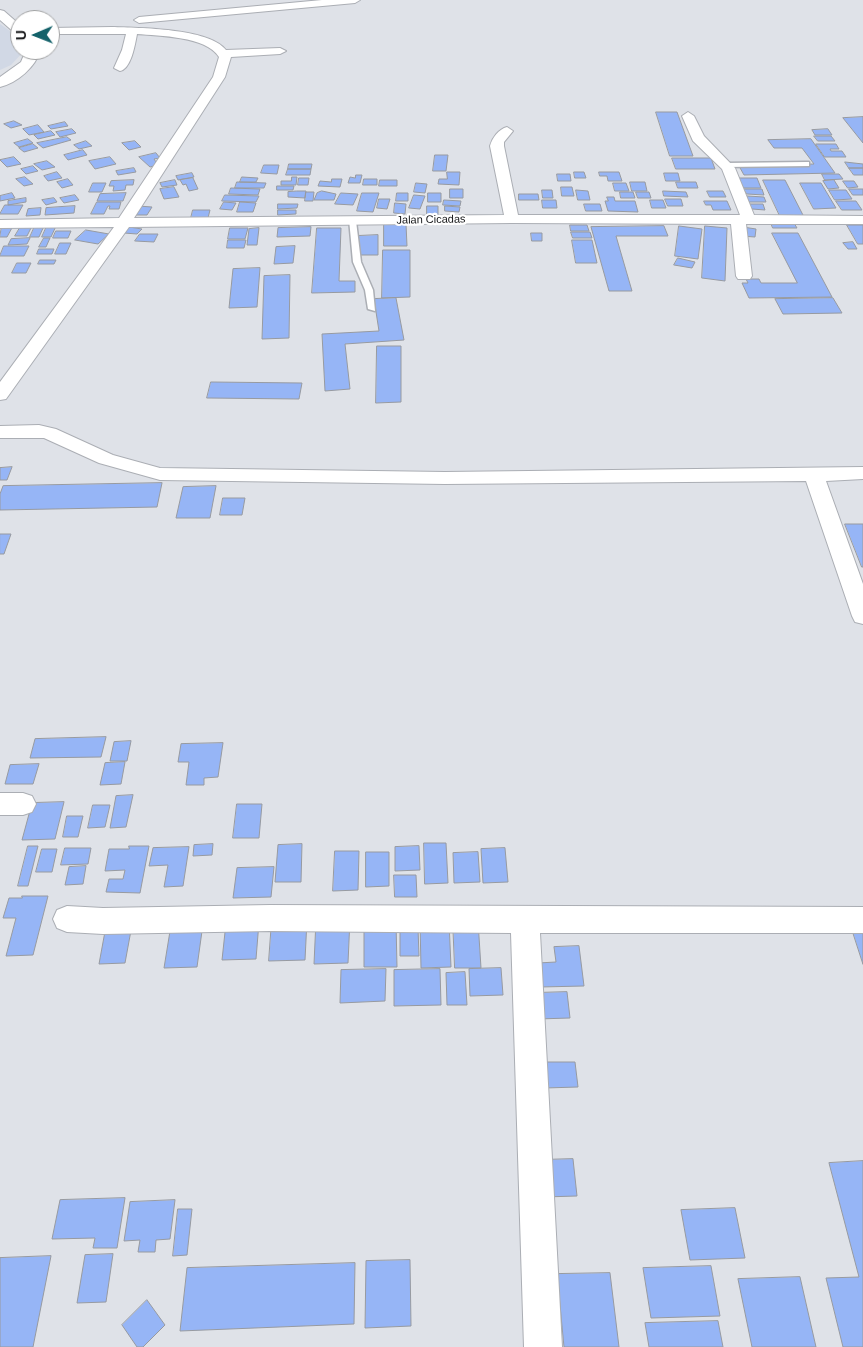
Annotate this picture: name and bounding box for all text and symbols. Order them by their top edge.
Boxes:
north arrow [10,10,60,60]
text: U [13,30,29,40]
street label: Jalan Cicadas [396,213,466,227]

